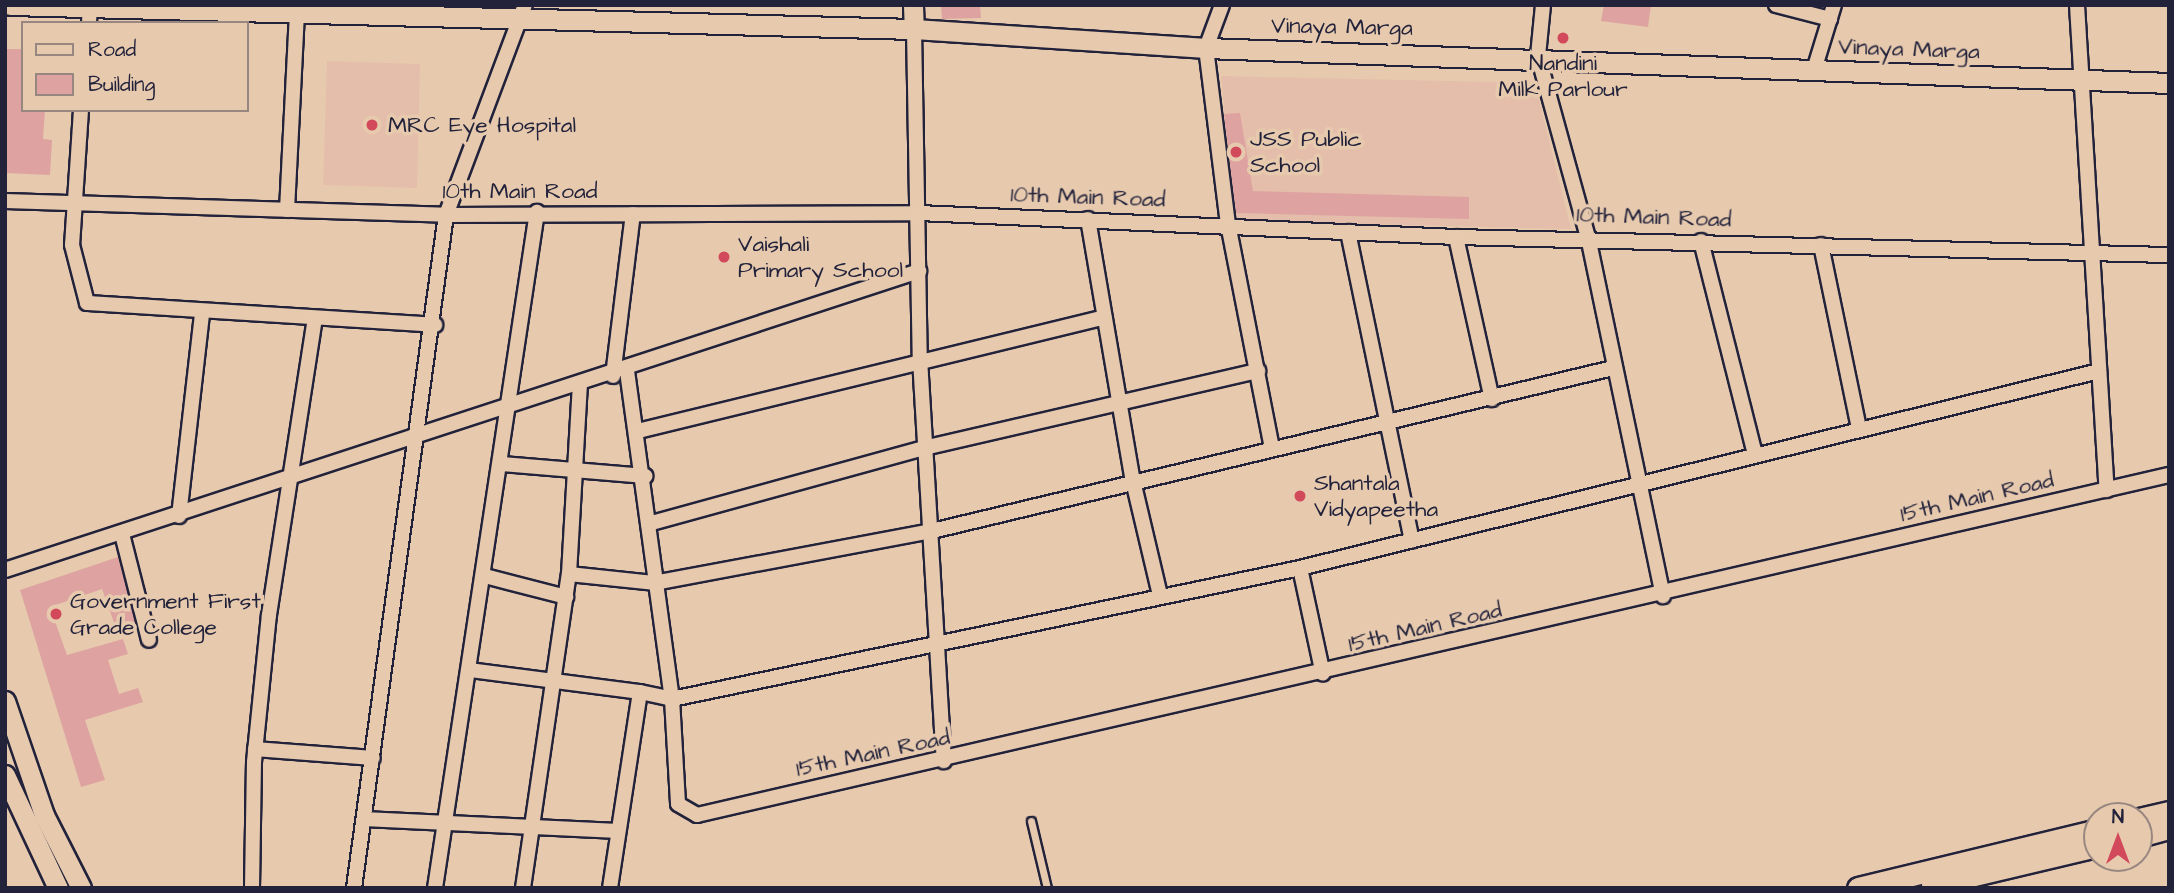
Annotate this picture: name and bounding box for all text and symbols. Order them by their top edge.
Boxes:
street label: Vinaya Marga [1271,12,1413,42]
legend [21,21,248,112]
marker: Nandini Milk Parlour [1555,30,1571,46]
street label: Vinaya Marga [1838,33,1980,65]
text: Road [88,35,136,64]
place label: Nandini Milk Parlour [1498,49,1628,103]
text: Building [88,70,155,99]
place label: MRC Eye Hospital [388,111,576,139]
marker: MRC Eye Hospital [362,115,382,135]
place label: JSS Public School [1250,125,1362,179]
marker: JSS Public School [1228,144,1244,160]
street label: 10th Main Road [442,177,598,205]
street label: 10th Main Road [1010,181,1166,213]
street label: 10th Main Road [1576,201,1732,233]
place label: Vaishali Primary School [738,230,903,284]
marker: Vaishali Primary School [716,249,732,265]
street label: 15th Main Road [1897,466,2057,528]
place label: Shantala Vidyapeetha [1314,469,1438,523]
marker: Shantala Vidyapeetha [1292,488,1308,504]
place label: Government First Grade College [70,587,261,641]
street label: 15th Main Road [1345,596,1505,658]
marker: Government First Grade College [48,606,64,622]
street label: 15th Main Road [793,723,953,783]
north arrow [2083,802,2153,872]
text: N [2112,804,2124,831]

